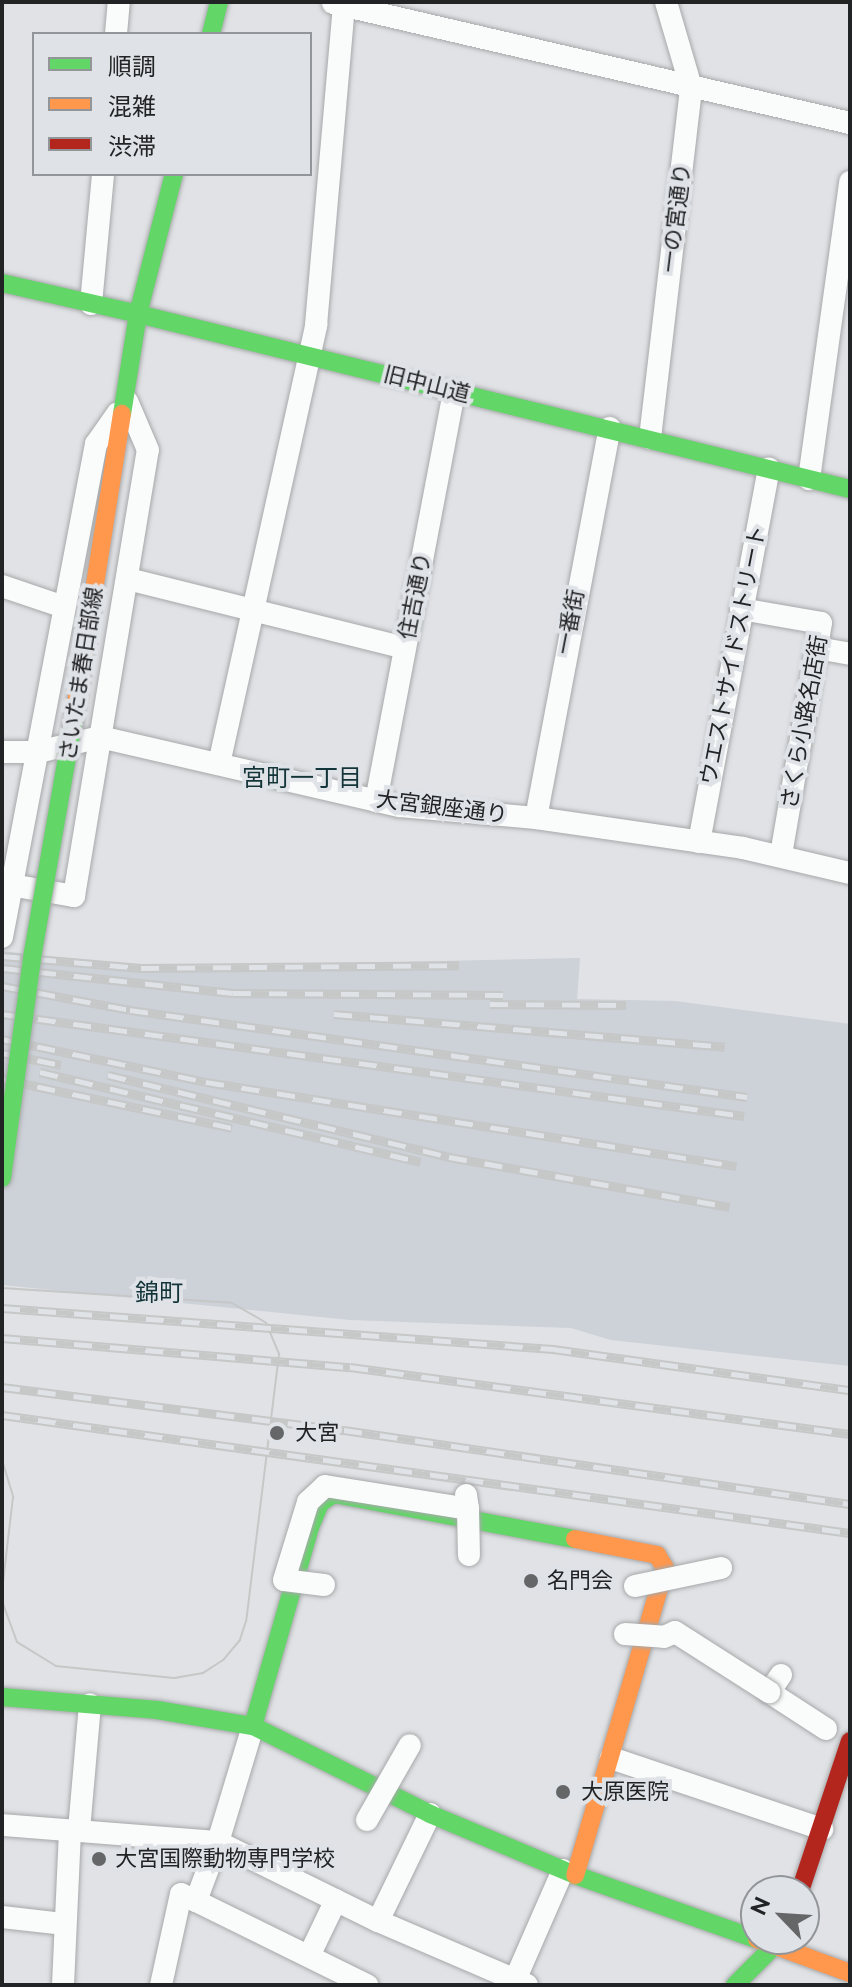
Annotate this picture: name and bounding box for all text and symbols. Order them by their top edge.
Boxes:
legend [32,32,312,176]
text: 順調 [108,52,156,81]
text: 混雑 [108,92,156,121]
text: 渋滞 [108,132,156,161]
street label: 一の宮通り [656,162,696,274]
street label: 旧中山道 [381,361,473,407]
street label: ウエストサイドストリート [695,523,771,787]
street label: 住吉通り [394,550,436,642]
street label: さいたま春日部線 [54,585,108,763]
street label: 一番街 [551,587,589,657]
street label: さくら小路名店街 [776,633,832,811]
district label: 宮町一丁目 [242,764,362,792]
street label: 大宮銀座通り [375,786,509,828]
district label: 錦町 [135,1279,183,1307]
place label: 大宮 [295,1420,339,1446]
marker: 大宮 [266,1422,288,1444]
place label: 名門会 [547,1568,613,1594]
marker: 名門会 [522,1572,540,1590]
place label: 大原医院 [581,1779,669,1805]
marker: 大原医院 [552,1781,574,1803]
place label: 大宮国際動物専門学校 [115,1846,335,1872]
marker: 大宮国際動物専門学校 [90,1850,108,1868]
north arrow [740,1875,820,1955]
text: N [745,1893,775,1919]

